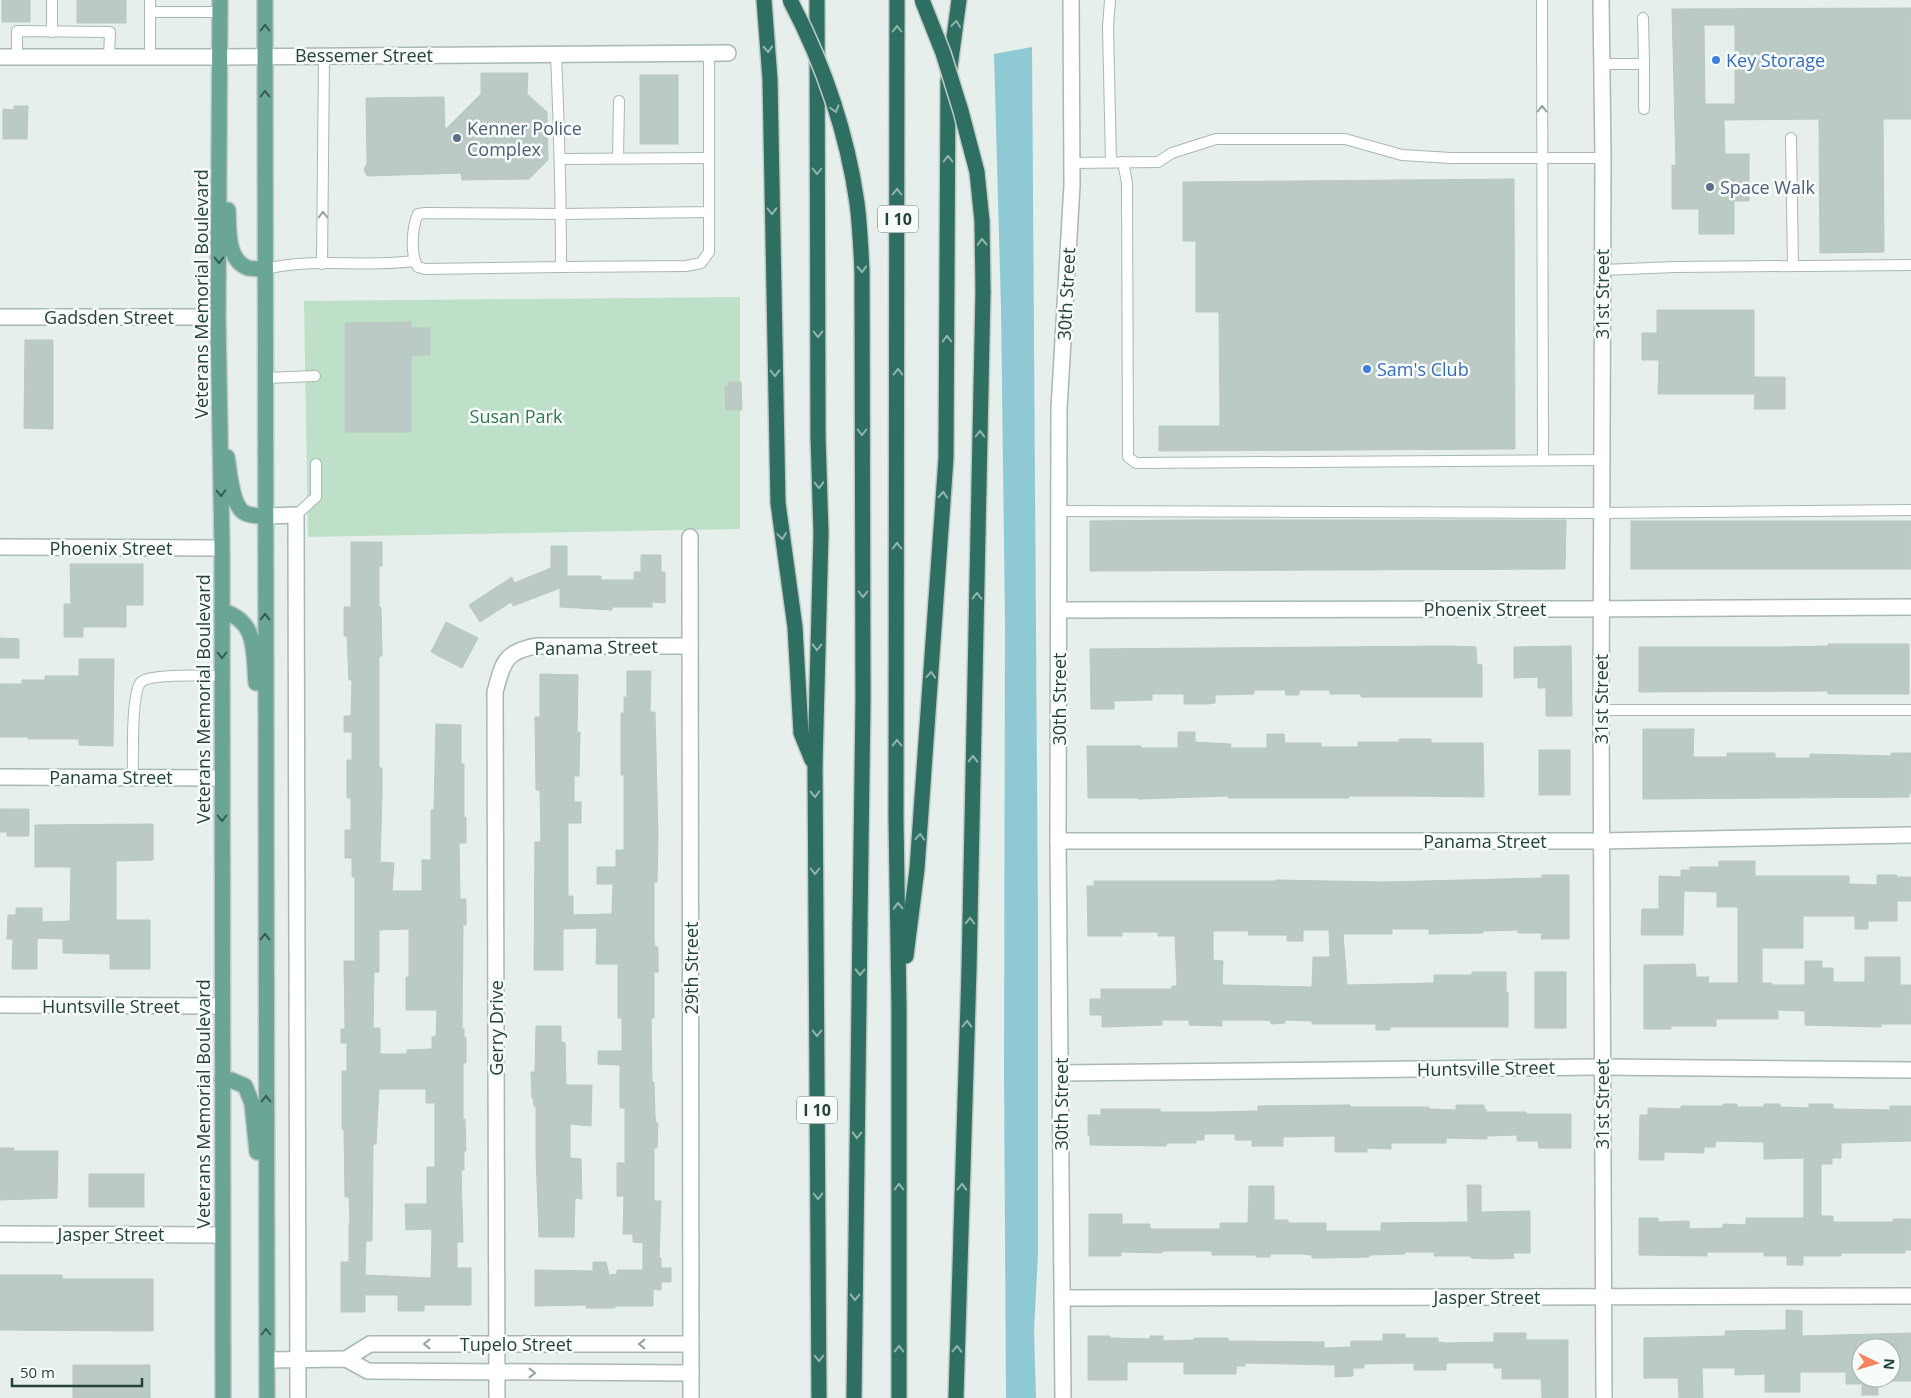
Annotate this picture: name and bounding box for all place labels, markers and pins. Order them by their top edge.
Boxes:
place label: Key Storage [1726,48,1825,72]
marker: Key Storage [1710,54,1722,66]
place label: Kenner Police Complex [467,116,582,161]
marker: Kenner Police Complex [451,132,463,144]
place label: Space Walk [1720,175,1815,199]
marker: Space Walk [1704,181,1716,193]
place label: Sam's Club [1377,357,1469,381]
marker: Sam's Club [1361,363,1373,375]

